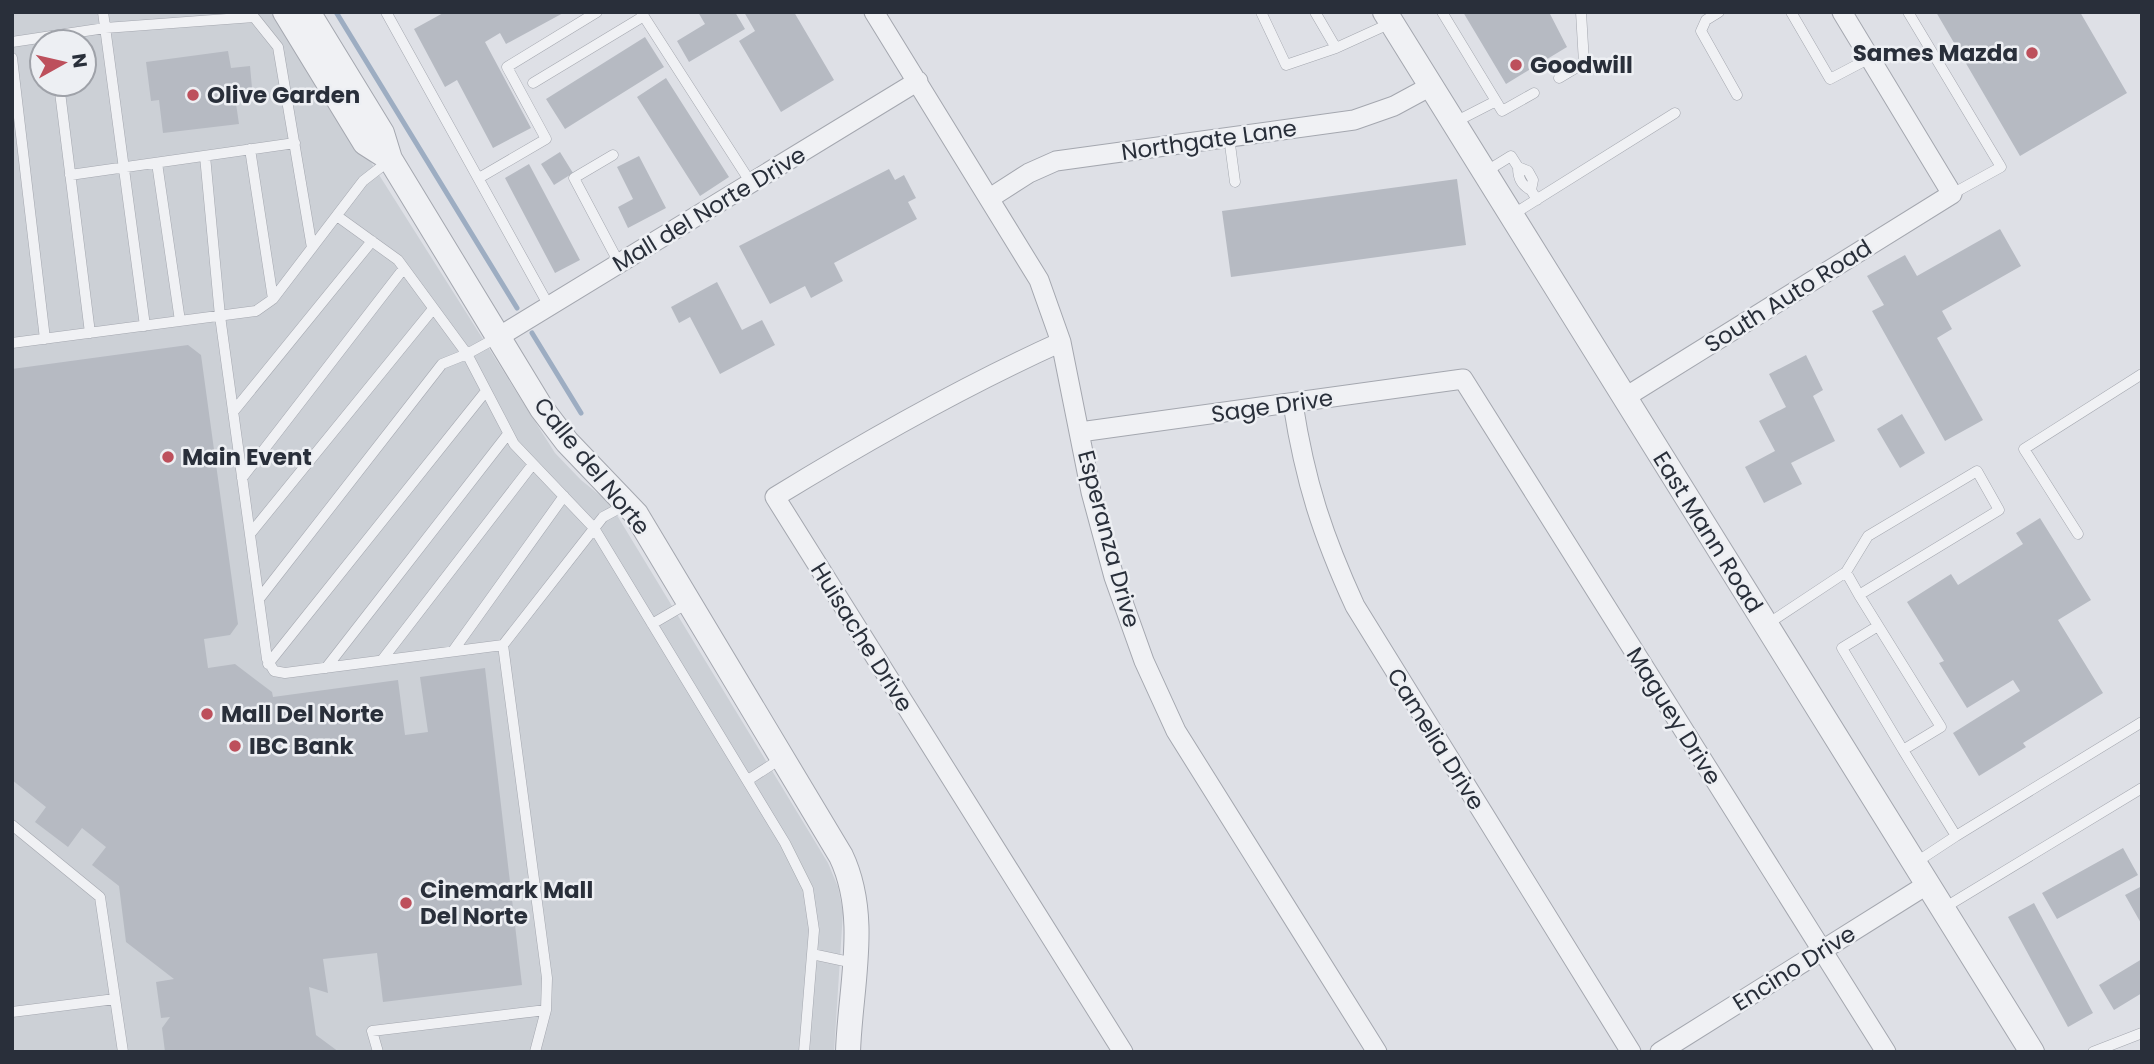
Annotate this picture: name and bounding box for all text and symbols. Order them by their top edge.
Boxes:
north arrow [28,28,98,98]
place label: Sames Mazda [1853,37,2018,69]
marker: Sames Mazda [2024,45,2040,61]
place label: Goodwill [1530,49,1633,81]
text: N [65,52,94,70]
marker: Goodwill [1508,57,1524,73]
place label: Olive Garden [207,79,360,111]
marker: Olive Garden [185,87,201,103]
street label: Northgate Lane [1119,112,1299,168]
street label: Mall del Norte Drive [606,139,812,279]
street label: South Auto Road [1698,232,1878,360]
street label: Sage Drive [1209,382,1335,430]
street label: Calle del Norte [526,390,658,542]
place label: Main Event [182,441,312,473]
street label: East Mann Road [1646,445,1770,619]
street label: Esperanza Drive [1070,447,1148,631]
marker: Main Event [160,449,176,465]
street label: Huisache Drive [803,556,921,718]
street label: Maguey Drive [1619,641,1729,791]
street label: Camelia Drive [1380,662,1492,816]
place label: Mall Del Norte [221,698,384,730]
marker: Mall Del Norte [199,706,215,722]
place label: IBC Bank [249,730,355,762]
marker: IBC Bank [227,738,243,754]
place label: Cinemark Mall Del Norte [420,874,593,932]
marker: Cinemark Mall Del Norte [398,895,414,911]
street label: Encino Drive [1726,917,1862,1019]

